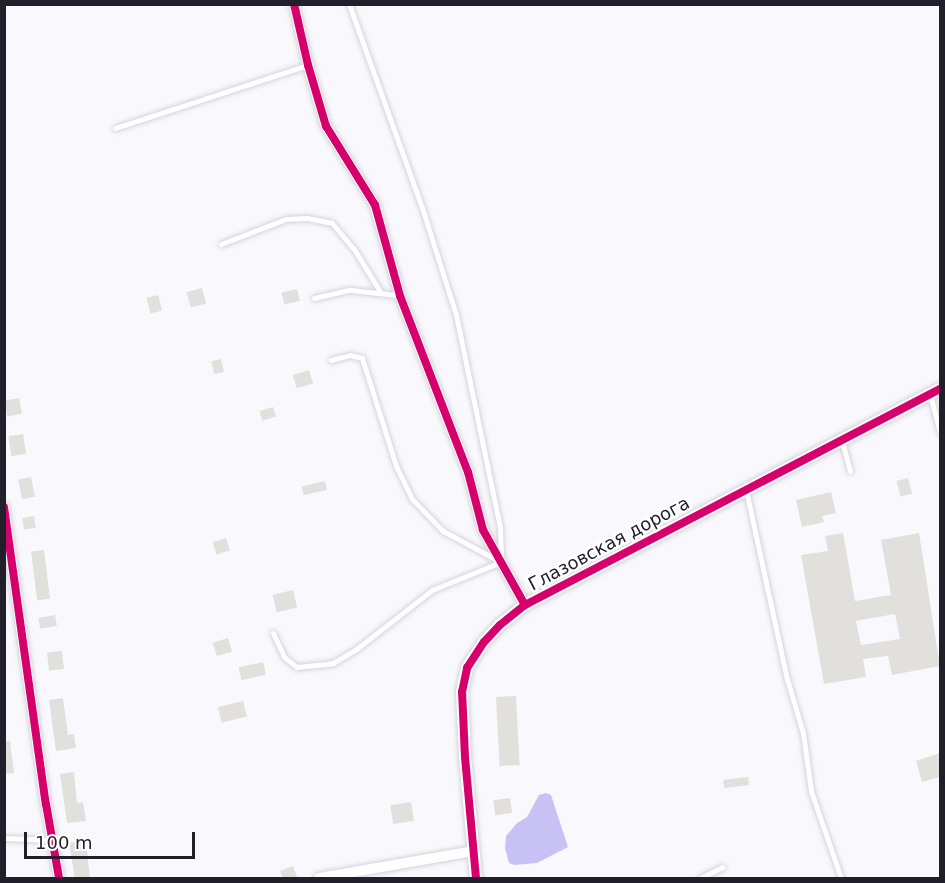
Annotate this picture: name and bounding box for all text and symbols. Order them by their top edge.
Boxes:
street label: Глазовская дорога [525,492,693,596]
scale bar [27,820,198,858]
text: 100 m [35,832,93,853]

